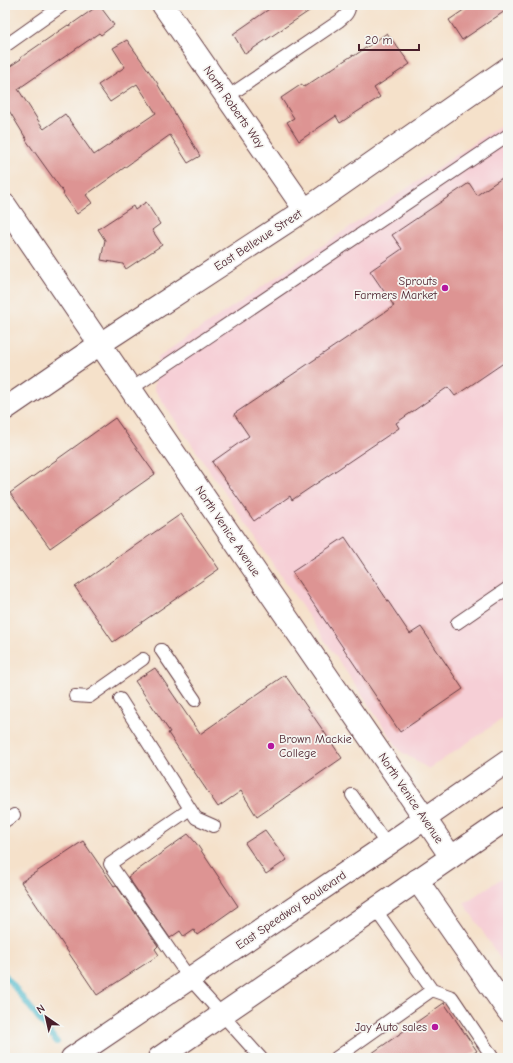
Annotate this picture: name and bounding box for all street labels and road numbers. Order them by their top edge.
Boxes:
street label: North Roberts Way [200,63,268,151]
street label: East Bellevue Street [212,206,305,274]
street label: North Venice Avenue [192,483,264,579]
street label: North Venice Avenue [375,750,447,846]
street label: East Speedway Boulevard [233,868,349,952]

